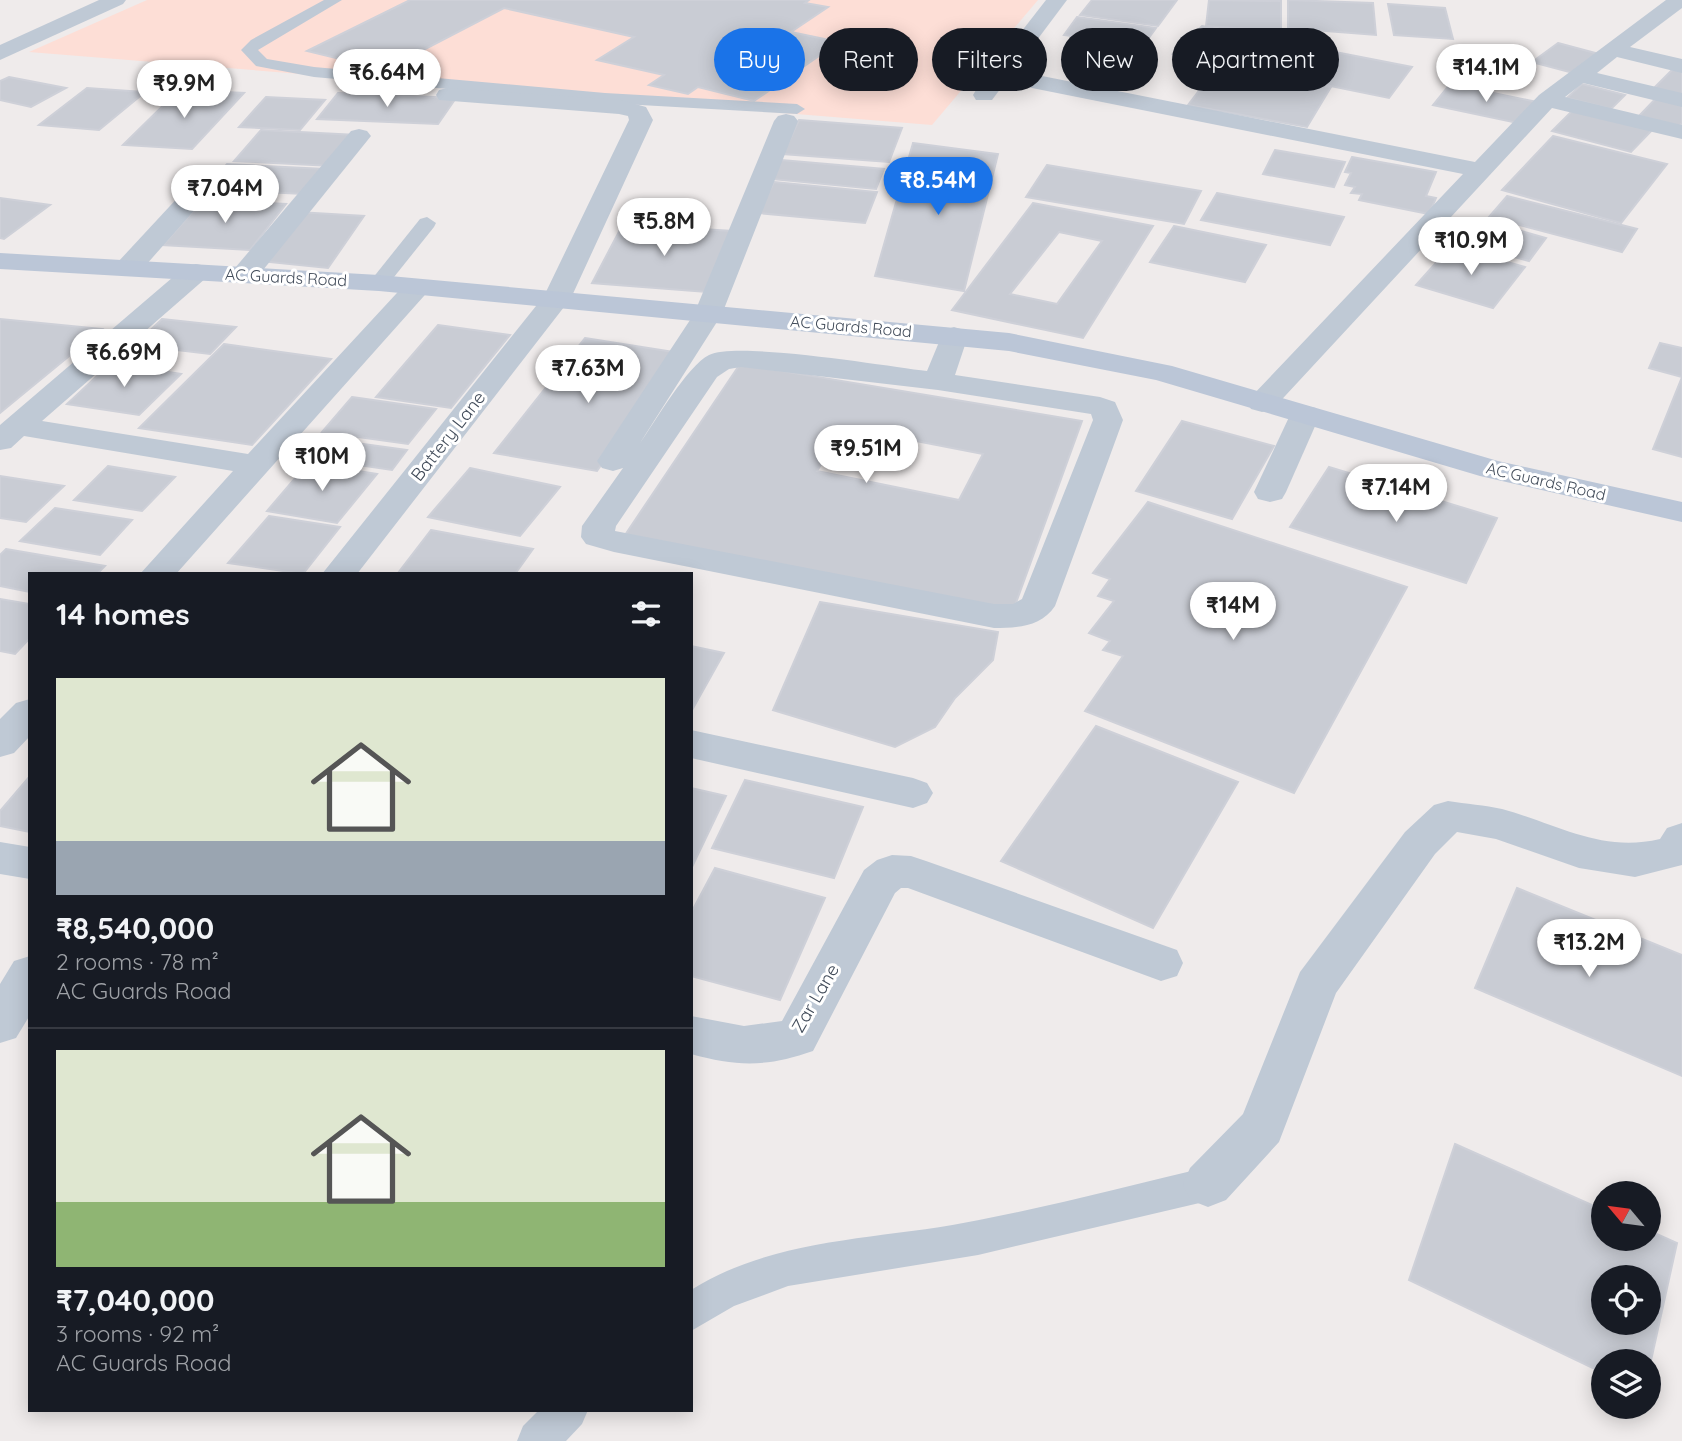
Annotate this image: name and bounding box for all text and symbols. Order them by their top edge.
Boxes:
chip: Buy [714,28,805,91]
chip: Rent [819,28,918,91]
chip: Filters [932,28,1047,91]
chip: New [1061,28,1158,91]
chip: Apartment [1172,28,1339,91]
pin: ₹14.1M [1429,44,1543,104]
pin: ₹6.64M [330,50,444,109]
text: ₹14.1M [1452,52,1520,81]
text: ₹6.64M [349,57,425,86]
pin: ₹9.9M [135,60,233,120]
text: ₹9.9M [153,68,215,97]
pin: ₹8.54M [881,158,995,217]
text: ₹8.54M [900,165,976,194]
pin: ₹7.04M [168,166,282,225]
text: ₹7.04M [187,173,263,202]
pin: ₹5.8M [615,198,713,258]
text: ₹5.8M [633,206,695,235]
pin: ₹10.9M [1414,218,1528,277]
text: ₹10.9M [1434,225,1508,254]
street label: AC Guards Road [225,264,347,290]
street label: AC Guards Road [789,311,913,341]
pin: ₹6.69M [67,330,181,389]
text: ₹6.69M [86,337,162,366]
pin: ₹7.63M [531,346,645,405]
text: ₹7.63M [551,353,625,382]
street label: Battery Lane [406,386,490,486]
pin: ₹9.51M [809,426,923,485]
text: ₹9.51M [830,433,902,462]
pin: ₹10M [281,434,363,493]
text: ₹10M [295,441,349,470]
street label: AC Guards Road [1484,458,1608,504]
pin: ₹7.14M [1339,464,1453,524]
text: ₹7.14M [1361,472,1431,501]
pin: ₹14M [1192,582,1274,642]
text: ₹14M [1206,590,1260,619]
text: 14 homes [56,595,190,633]
icon: filters [627,595,665,633]
icon: home [298,724,424,850]
text: ₹8,540,000 [56,909,214,947]
pin: ₹13.2M [1532,920,1646,979]
text: ₹13.2M [1553,927,1625,956]
text: 2 rooms · 78 m² [56,947,219,976]
street label: Zar Lane [786,960,844,1036]
text: AC Guards Road [56,976,232,1005]
icon: home [298,1096,424,1222]
north arrow [1591,1181,1661,1251]
map controls [1591,1181,1661,1419]
button: locate [1591,1265,1661,1335]
text: ₹7,040,000 [56,1281,214,1319]
text: 3 rooms · 92 m² [56,1319,219,1348]
text: AC Guards Road [56,1348,232,1377]
button: layers [1591,1349,1661,1419]

